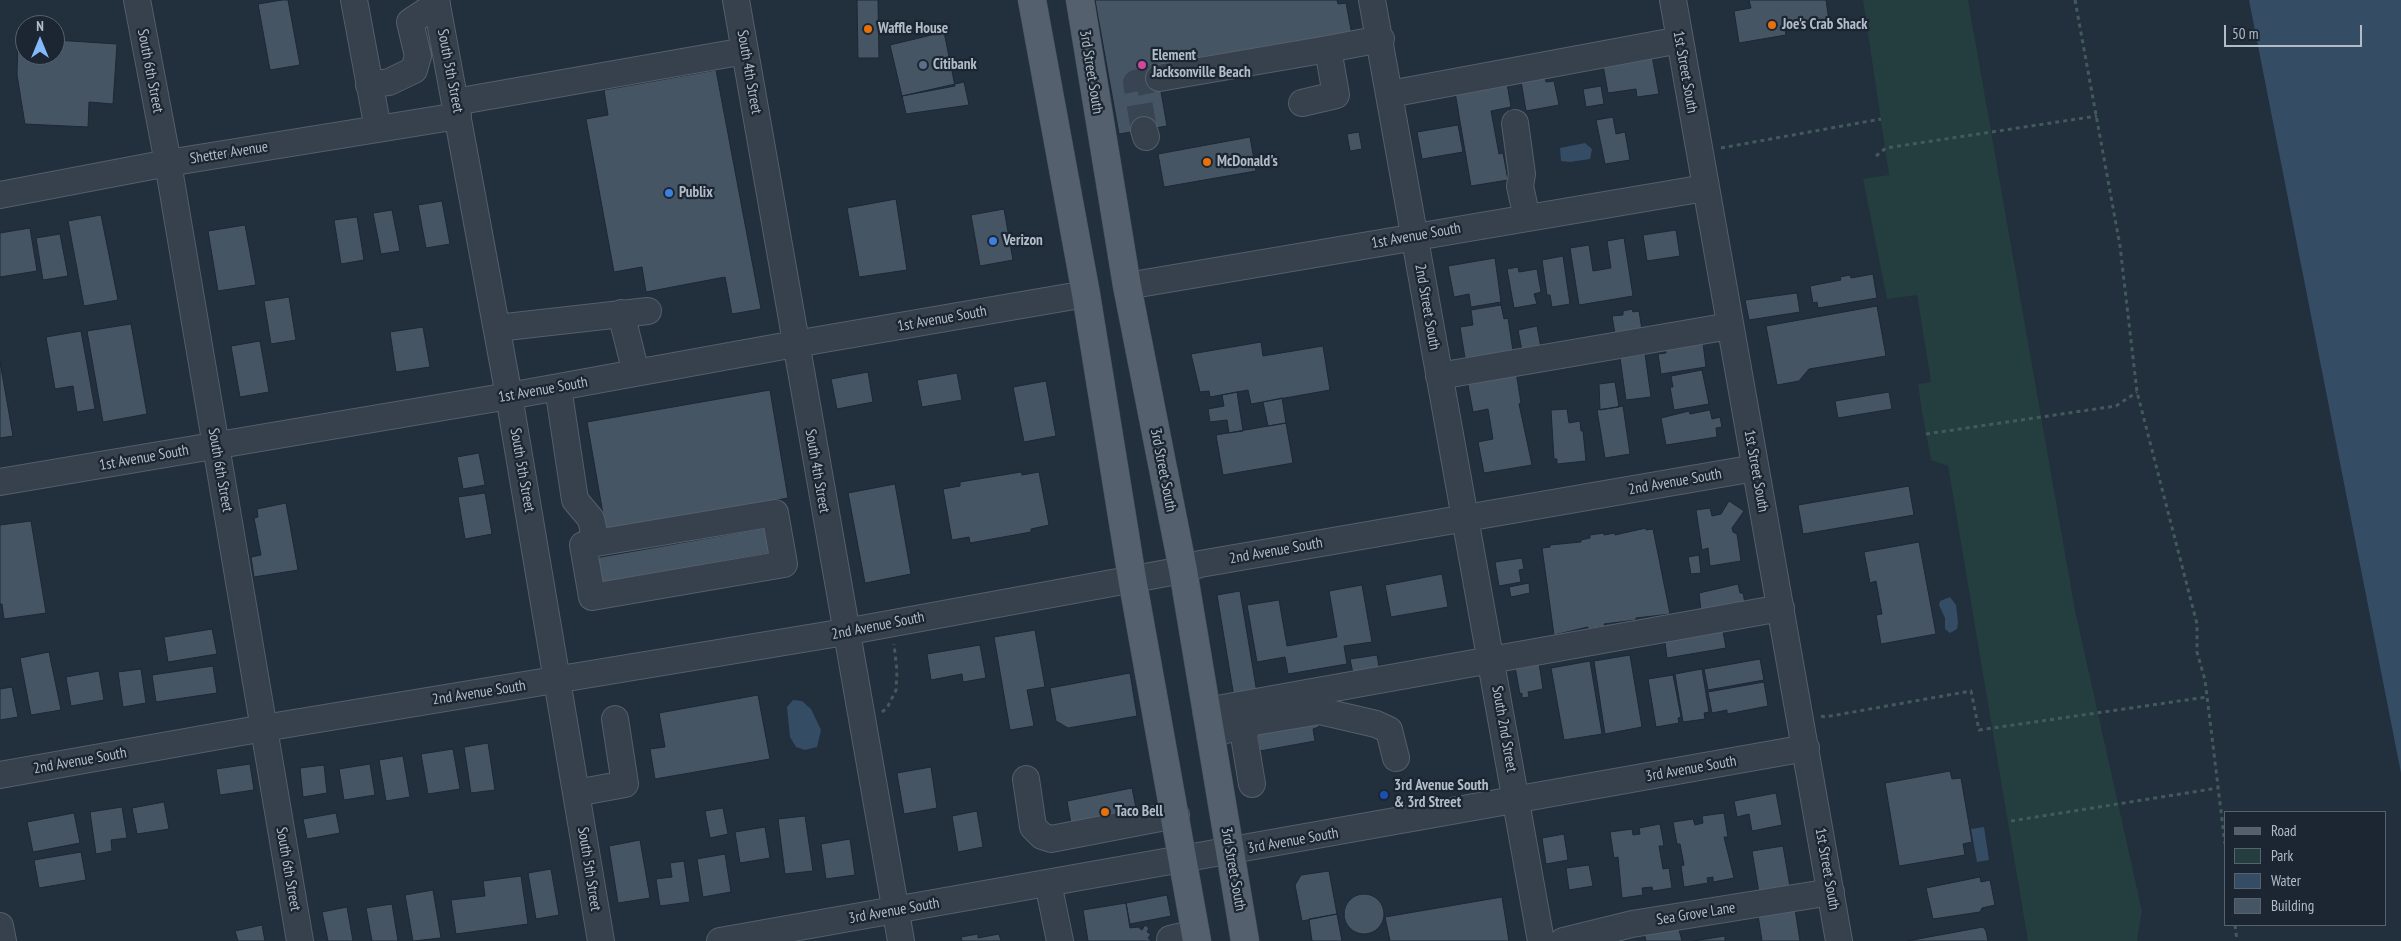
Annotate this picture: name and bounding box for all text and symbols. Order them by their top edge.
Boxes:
north arrow [15,15,65,65]
scale bar [2226,15,2364,47]
place label: Joe's Crab Shack [1782,16,1867,34]
text: N [36,17,44,35]
marker: Joe's Crab Shack [1766,19,1778,31]
place label: Waffle House [878,20,948,38]
marker: Waffle House [862,23,874,35]
text: 50 m [2232,24,2258,43]
street label: South 6th Street [133,28,167,114]
street label: South 5th Street [433,28,467,114]
street label: South 4th Street [733,29,765,115]
street label: 3rd Street South [1075,29,1107,115]
street label: 1st Street South [1669,29,1701,115]
place label: Element Jacksonville Beach [1152,47,1251,82]
place label: Citibank [933,56,977,74]
marker: Citibank [917,59,929,71]
marker: Element Jacksonville Beach [1136,59,1148,71]
street label: Shetter Avenue [189,138,269,168]
place label: McDonald's [1217,153,1278,171]
marker: McDonald's [1201,156,1213,168]
place label: Publix [679,184,713,202]
marker: Publix [663,187,675,199]
street label: 1st Avenue South [1370,219,1462,253]
place label: Verizon [1003,232,1043,250]
marker: Verizon [987,235,999,247]
street label: 2nd Street South [1411,262,1443,352]
street label: 1st Avenue South [896,302,988,336]
street label: 1st Avenue South [497,373,589,407]
street label: South 6th Street [204,427,236,513]
street label: South 5th Street [506,427,538,513]
street label: 3rd Street South [1146,427,1180,513]
street label: South 4th Street [801,428,833,514]
street label: 1st Street South [1740,428,1772,514]
street label: 1st Avenue South [98,441,190,475]
street label: 2nd Avenue South [1627,465,1723,499]
street label: 2nd Avenue South [1228,534,1324,568]
street label: 2nd Avenue South [830,608,926,644]
street label: 2nd Avenue South [431,677,527,709]
street label: South 2nd Street [1488,684,1520,774]
street label: 2nd Avenue South [32,744,128,778]
street label: 3rd Avenue South [1644,752,1738,786]
place label: 3rd Avenue South & 3rd Street [1394,777,1488,812]
marker: 3rd Avenue South & 3rd Street [1378,789,1390,801]
place label: Taco Bell [1115,803,1163,821]
marker: Taco Bell [1099,806,1111,818]
legend [2224,811,2386,926]
text: Road [2271,821,2297,840]
street label: 3rd Avenue South [1246,824,1340,858]
street label: South 6th Street [272,826,304,912]
street label: South 5th Street [573,826,605,912]
street label: 3rd Street South [1217,826,1249,912]
street label: 1st Street South [1811,826,1843,912]
text: Park [2271,846,2293,865]
text: Water [2271,871,2301,890]
street label: 3rd Avenue South [847,894,941,928]
text: Building [2271,896,2314,915]
street label: Sea Grove Lane [1655,899,1737,929]

